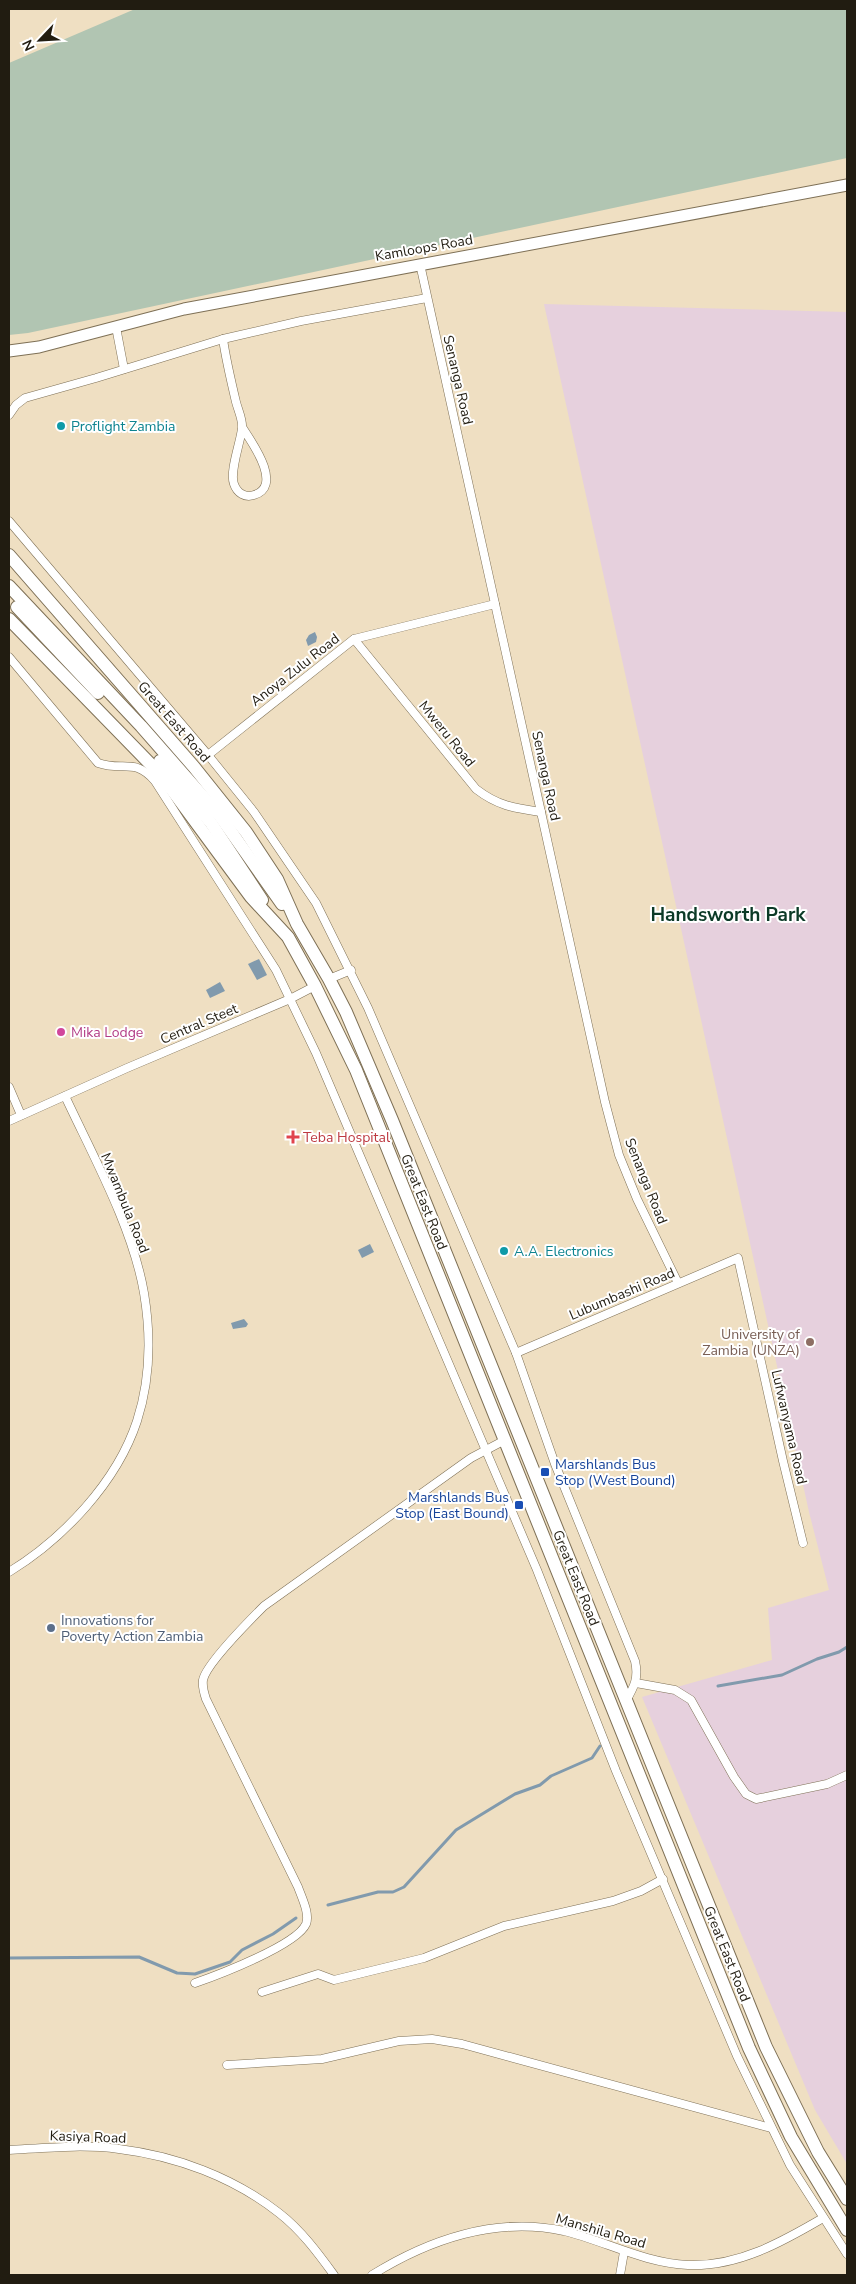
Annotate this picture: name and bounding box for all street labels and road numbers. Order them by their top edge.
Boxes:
street label: Kamloops Road [374,230,474,266]
street label: Senanga Road [438,333,478,427]
street label: Anoya Zulu Road [247,629,343,711]
street label: Great East Road [133,677,215,767]
street label: Mweru Road [414,697,480,771]
street label: Senanga Road [527,729,565,823]
street label: Central Steet [157,999,241,1049]
street label: Senanga Road [620,1135,672,1227]
street label: Mwambula Road [96,1150,154,1256]
street label: Great East Road [396,1151,452,1253]
street label: Lubumbashi Road [566,1263,678,1325]
street label: Lufwanyama Road [767,1368,811,1486]
street label: Great East Road [548,1527,604,1629]
street label: Great East Road [699,1903,755,2005]
street label: Kasiya Road [49,2126,127,2148]
street label: Manshila Road [554,2209,648,2253]

